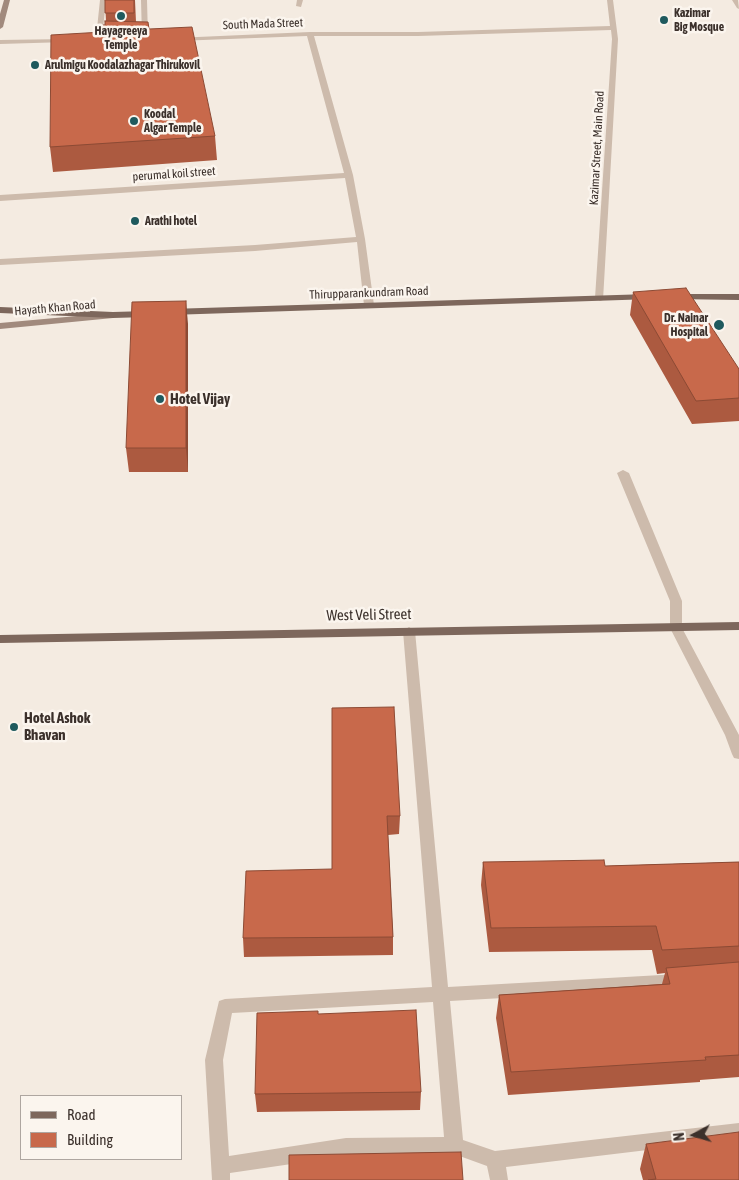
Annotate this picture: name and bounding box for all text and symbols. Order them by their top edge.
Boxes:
place label: Kazimar Big Mosque [674,6,724,34]
marker: Hayagreeya Temple [115,10,127,22]
marker: Kazimar Big Mosque [658,14,670,26]
street label: South Mada Street [223,15,303,33]
place label: Hayagreeya Temple [95,24,147,52]
place label: Arulmigu Koodalazhagar Thirukovil [45,58,200,72]
marker: Arulmigu Koodalazhagar Thirukovil [29,59,41,71]
street label: Kazimar Street, Main Road [587,90,607,206]
place label: Koodal Algar Temple [144,107,201,135]
marker: Koodal Algar Temple [128,115,140,127]
street label: perumal koil street [132,164,216,184]
place label: Arathi hotel [145,214,197,228]
marker: Arathi hotel [129,215,141,227]
street label: Thirupparankundram Road [309,284,429,302]
street label: Hayath Khan Road [14,297,96,319]
place label: Dr. Nainar Hospital [664,311,708,339]
marker: Dr. Nainar Hospital [712,318,726,332]
place label: Hotel Vijay [170,390,230,408]
marker: Hotel Vijay [154,393,166,405]
street label: West Veli Street [326,605,412,625]
place label: Hotel Ashok Bhavan [24,709,90,744]
marker: Hotel Ashok Bhavan [8,721,20,733]
legend [20,1095,182,1160]
text: Road [67,1106,96,1123]
north arrow [669,1110,719,1160]
text: Building [67,1131,113,1148]
text: N [671,1132,687,1142]

